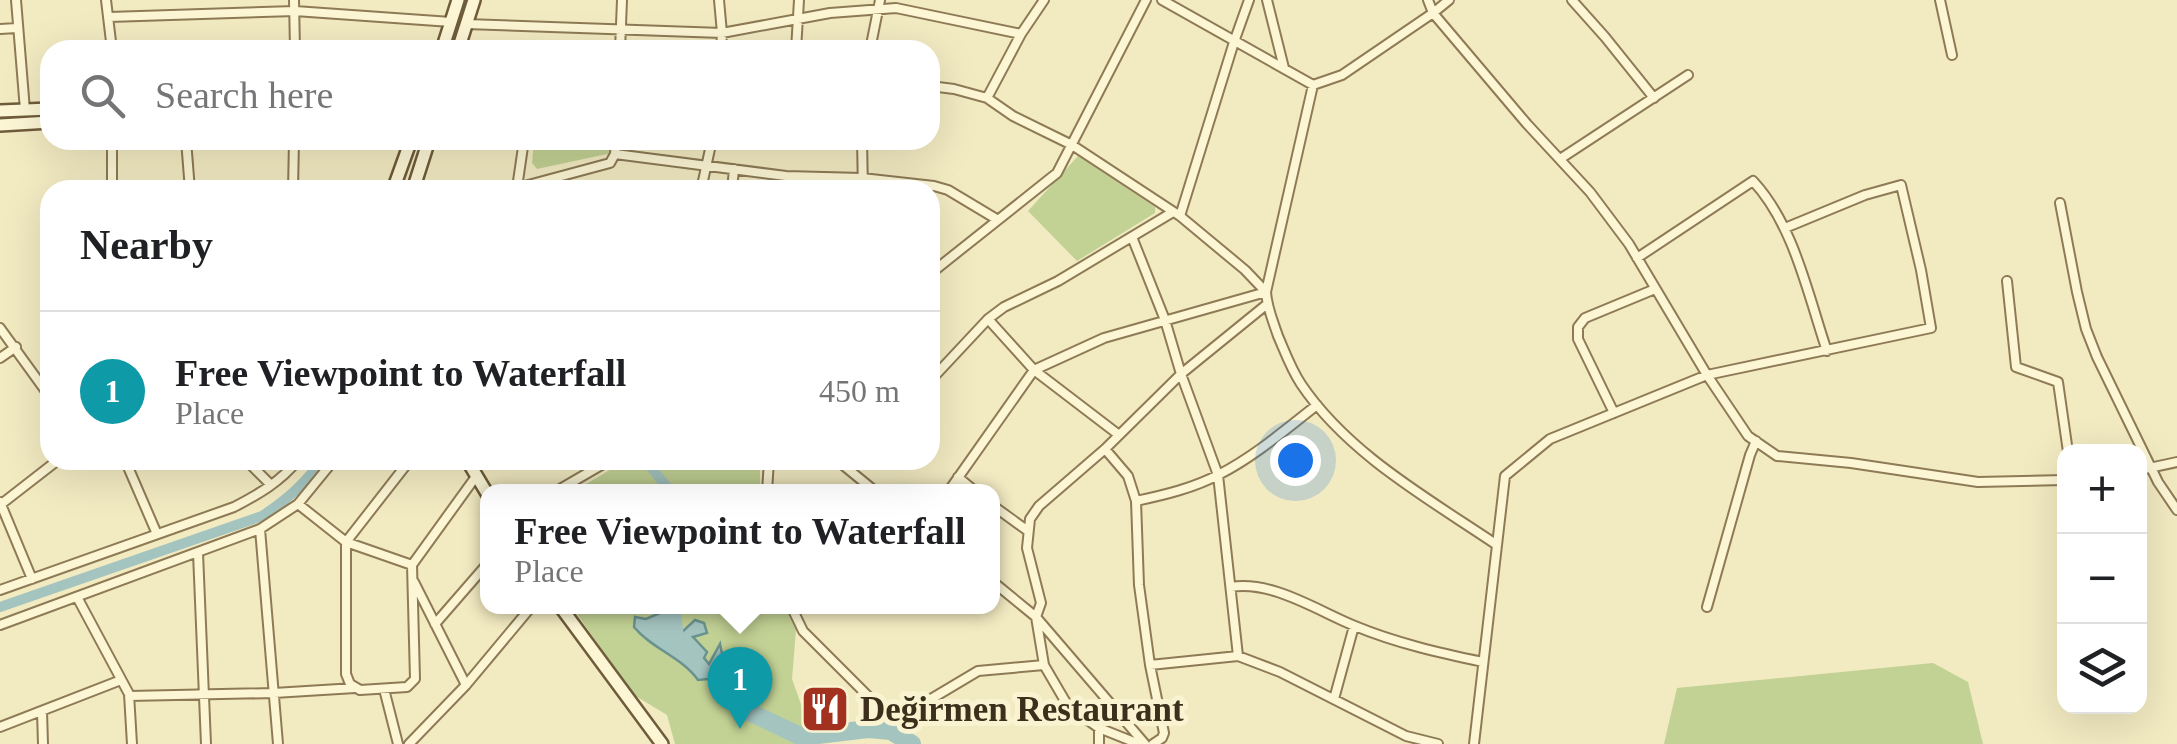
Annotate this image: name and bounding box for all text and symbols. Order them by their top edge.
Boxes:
search box [40,40,940,150]
icon: search [75,68,130,123]
text: Search here [155,74,333,116]
text: Nearby [80,222,213,268]
text: Free Viewpoint to Waterfall [175,352,626,394]
text: 1 [105,373,121,409]
text: 450 m [819,373,900,409]
text: Place [175,395,244,431]
your location [1270,435,1321,486]
map controls [2057,444,2147,714]
button: + [2057,444,2147,534]
popup [480,484,1000,614]
text: Free Viewpoint to Waterfall [514,510,966,552]
button: − [2057,534,2147,624]
text: Place [514,553,584,589]
button: layers [2057,624,2147,714]
pin: 1 [708,646,772,729]
restaurant icon: Değirmen Restaurant [799,683,851,735]
place label: Değirmen Restaurant [860,690,1184,729]

